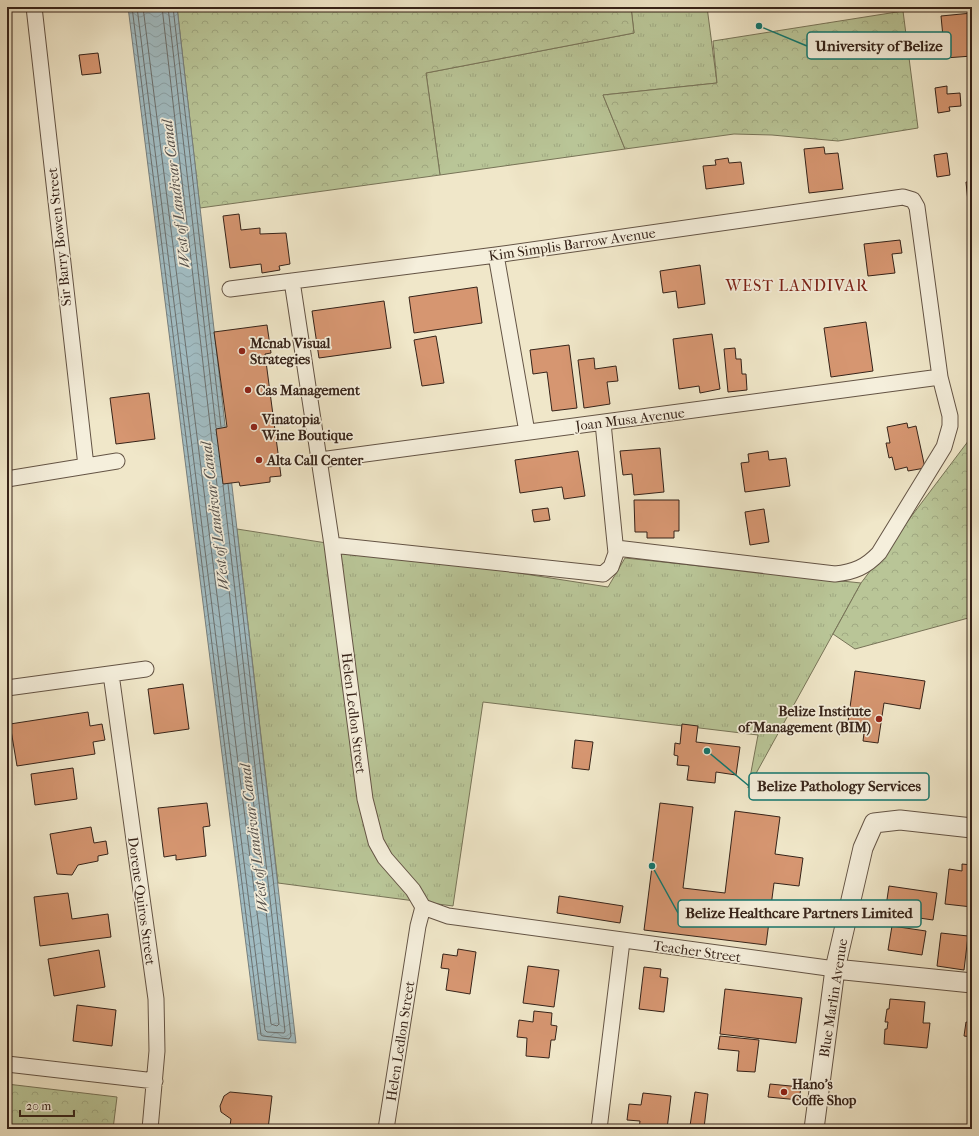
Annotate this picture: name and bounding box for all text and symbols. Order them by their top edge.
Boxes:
callout: University of Belize [807,32,951,59]
text: University of Belize [814,37,943,55]
water label: West of Landivar Canal [158,117,194,269]
street label: Sir Barry Bowen Street [44,167,75,307]
street label: Kim Simplis Barrow Avenue [488,224,657,265]
district label: WEST LANDIVAR [724,276,869,295]
place label: Mcnab Visual Strategies [249,335,331,368]
marker: Mcnab Visual Strategies [237,346,247,356]
place label: Cas Management [256,382,361,399]
marker: Cas Management [243,385,253,395]
street label: Joan Musa Avenue [573,404,686,435]
place label: Vinatopia Wine Boutique [261,411,353,444]
marker: Vinatopia Wine Boutique [249,422,259,432]
water label: West of Landivar Canal [197,439,233,591]
place label: Alta Call Center [266,452,364,469]
marker: Alta Call Center [254,455,264,465]
street label: Helen Ledlon Street [338,652,369,774]
place label: Belize Institute of Management (BIM) [738,703,871,736]
marker: Belize Institute of Management (BIM) [874,714,884,724]
water label: West of Landivar Canal [236,761,272,913]
callout: Belize Pathology Services [749,773,929,800]
text: Belize Pathology Services [757,777,921,795]
street label: Dorene Quiros Street [124,836,159,966]
callout: Belize Healthcare Partners Limited [678,900,921,927]
text: Belize Healthcare Partners Limited [685,904,913,922]
street label: Teacher Street [652,937,742,966]
street label: Blue Marlin Avenue [816,937,851,1059]
street label: Helen Ledlon Street [383,980,418,1102]
place label: Hano's Coffe Shop [792,1076,857,1109]
marker: Hano's Coffe Shop [779,1087,789,1097]
scale bar [20,1092,74,1118]
text: 20 m [26,1099,51,1113]

